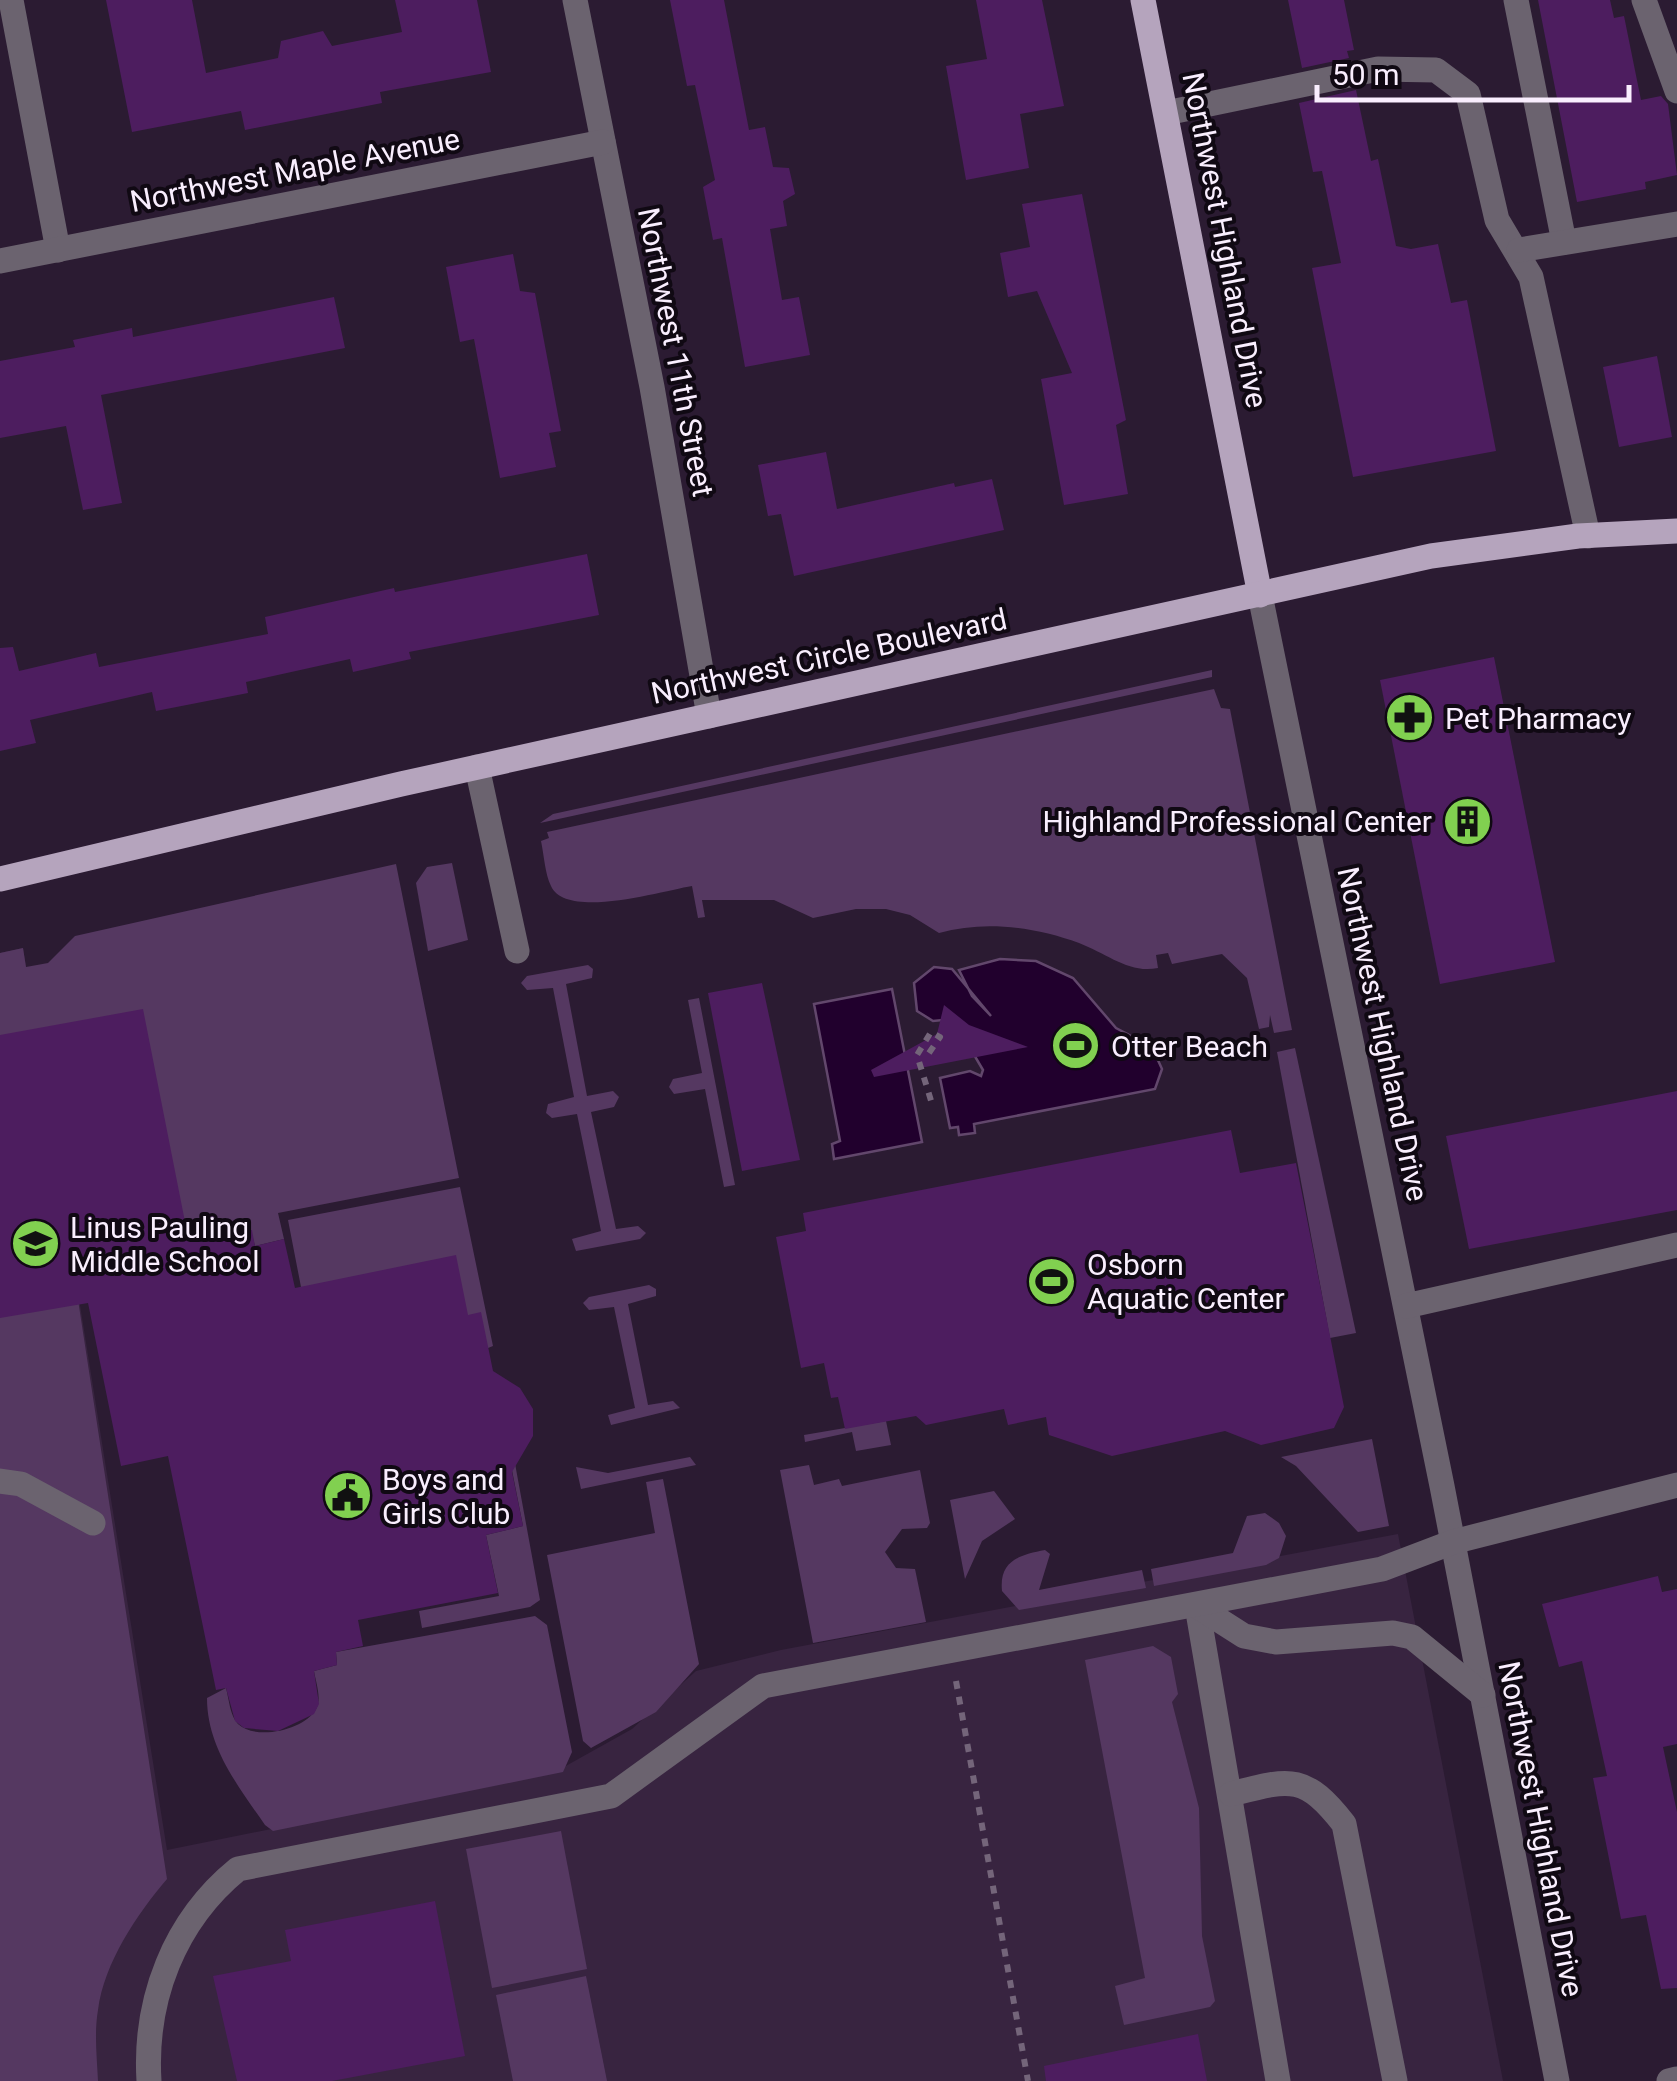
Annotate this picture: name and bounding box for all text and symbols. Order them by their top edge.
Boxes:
scale bar [1317,40,1630,102]
text: 50 m [1332,57,1399,92]
street label: Northwest Highland Drive [1175,69,1275,411]
street label: Northwest Maple Avenue [127,121,463,219]
street label: Northwest 11th Street [631,205,721,499]
street label: Northwest Circle Boulevard [648,601,1010,711]
pharmacy icon: Pet Pharmacy [1384,692,1436,744]
place label: Pet Pharmacy [1445,701,1631,736]
building icon: Highland Professional Center [1441,795,1493,847]
place label: Highland Professional Center [1043,804,1432,839]
street label: Northwest Highland Drive [1330,864,1436,1204]
sports icon: Otter Beach [1050,1020,1102,1072]
place label: Otter Beach [1111,1029,1268,1064]
place label: Linus Pauling Middle School [70,1210,260,1279]
school or university icon: Linus Pauling Middle School [9,1218,61,1270]
place label: Osborn Aquatic Center [1087,1247,1285,1316]
sports icon: Osborn Aquatic Center [1026,1255,1078,1307]
place label: Boys and Girls Club [382,1462,510,1531]
public building icon: Boys and Girls Club [321,1470,373,1522]
street label: Northwest Highland Drive [1491,1658,1591,2000]

